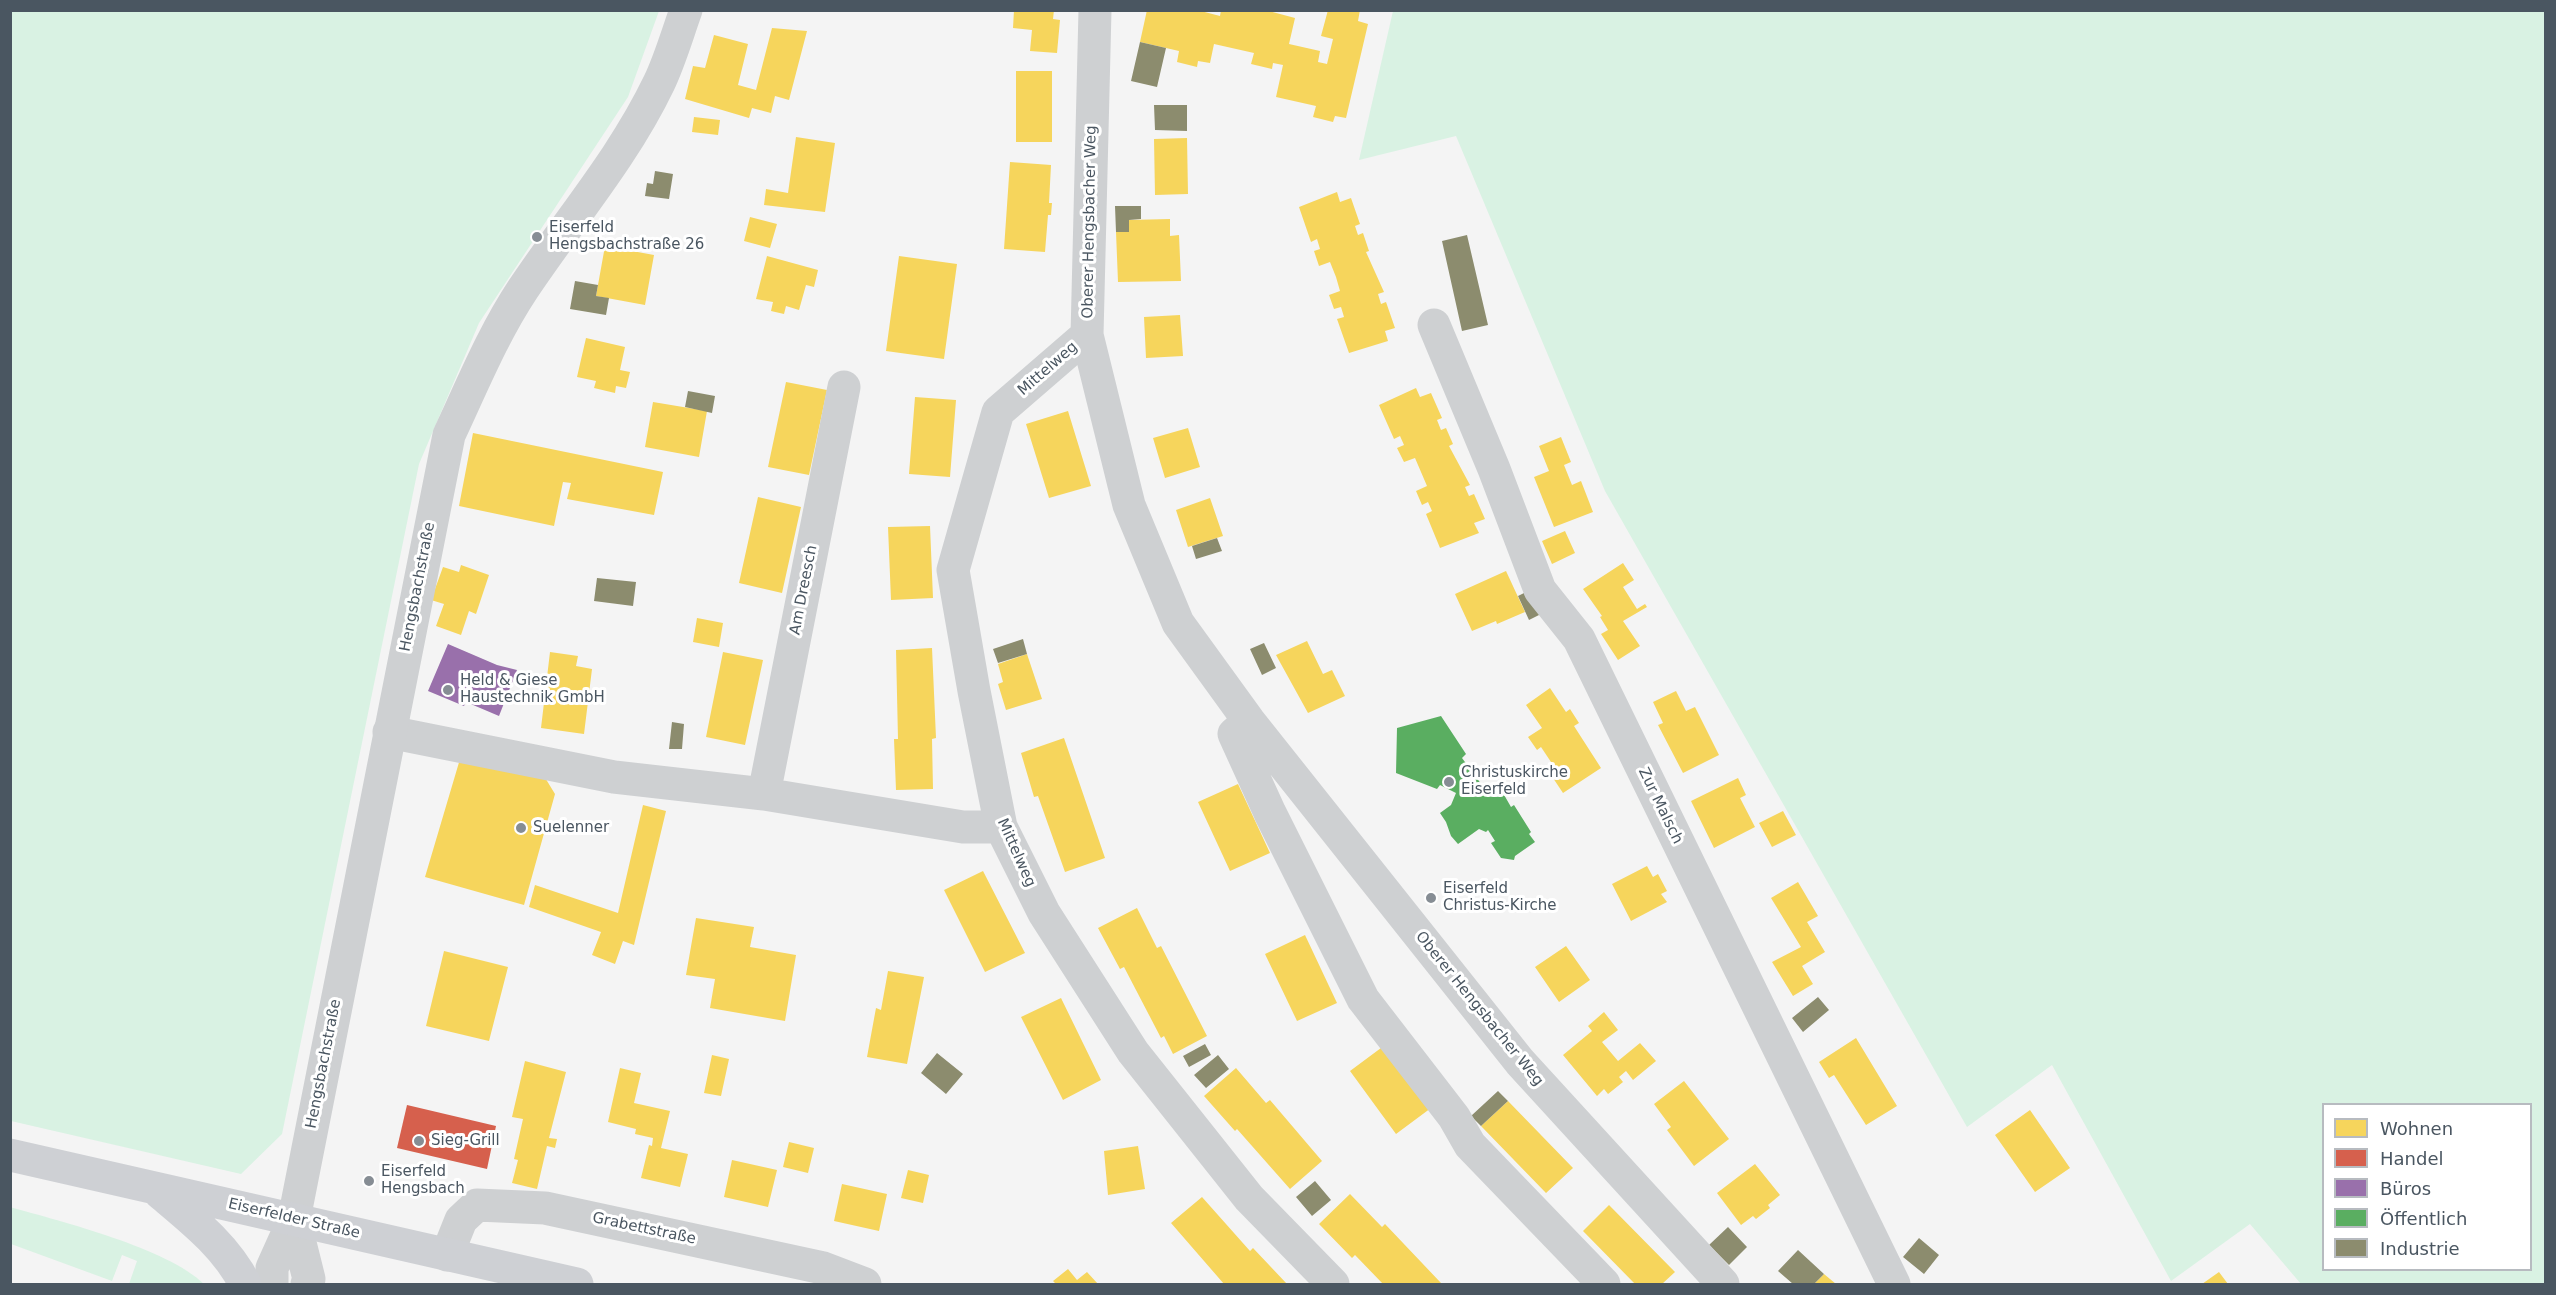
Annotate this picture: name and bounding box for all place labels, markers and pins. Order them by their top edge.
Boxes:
place label: Eiserfeld Hengsbachstraße 26 [549,219,704,254]
marker: Eiserfeld Hengsbachstraße 26 [530,230,544,244]
place label: Held & Giese Haustechnik GmbH [460,672,605,707]
marker: Held & Giese Haustechnik GmbH [441,683,455,697]
place label: Christuskirche Eiserfeld [1461,764,1568,799]
marker: Christuskirche Eiserfeld [1442,775,1456,789]
place label: Suelenner [533,819,609,837]
marker: Suelenner [514,821,528,835]
place label: Eiserfeld Christus-Kirche [1443,880,1557,915]
marker: Eiserfeld Christus-Kirche [1424,891,1438,905]
place label: Sieg-Grill [431,1132,500,1150]
marker: Sieg-Grill [412,1134,426,1148]
place label: Eiserfeld Hengsbach [381,1163,465,1198]
marker: Eiserfeld Hengsbach [362,1174,376,1188]

